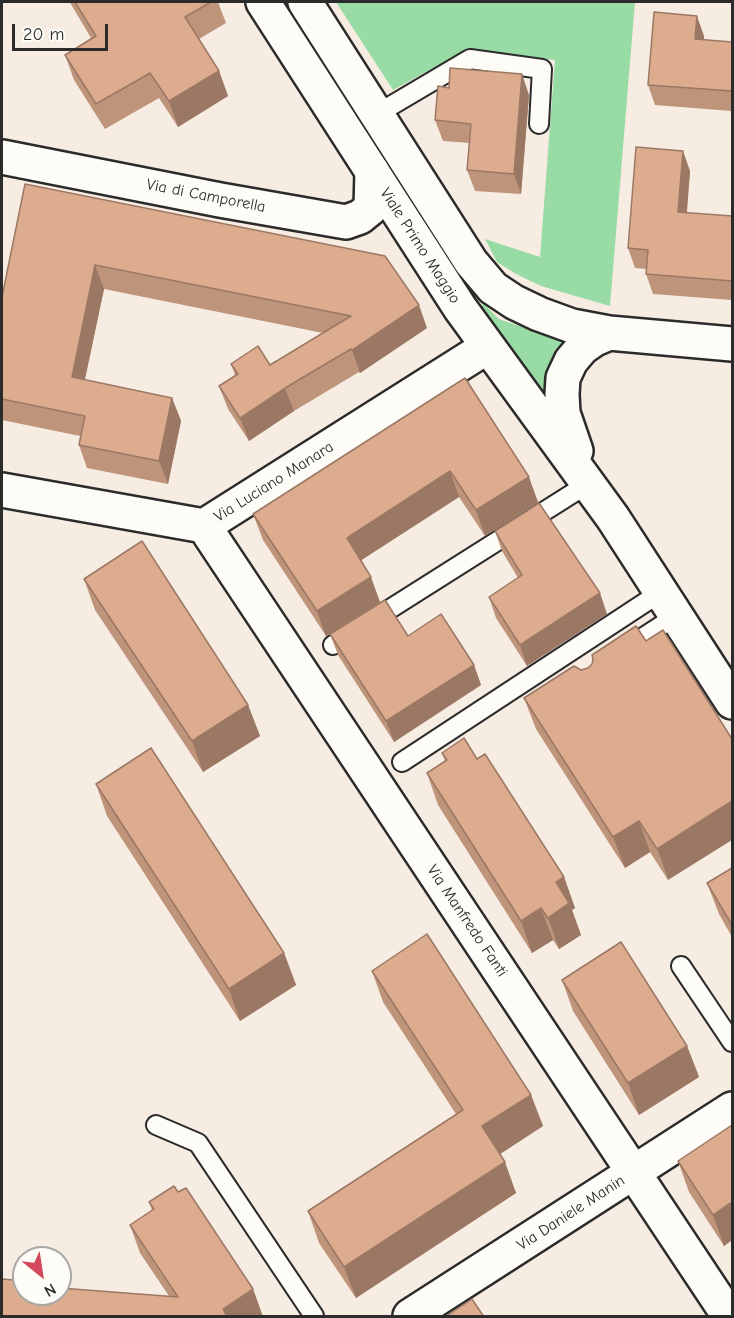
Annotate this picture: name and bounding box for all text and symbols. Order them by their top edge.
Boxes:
scale bar [15,12,111,50]
text: 20 m [23,24,64,45]
street label: Via di Camporella [145,175,267,217]
street label: Viale Primo Maggio [375,185,465,307]
street label: Via Luciano Manara [211,438,337,526]
street label: Via Manfredo Fanti [422,861,512,981]
street label: Via Daniele Manin [514,1171,628,1255]
north arrow [12,1246,72,1306]
text: N [41,1279,59,1300]

